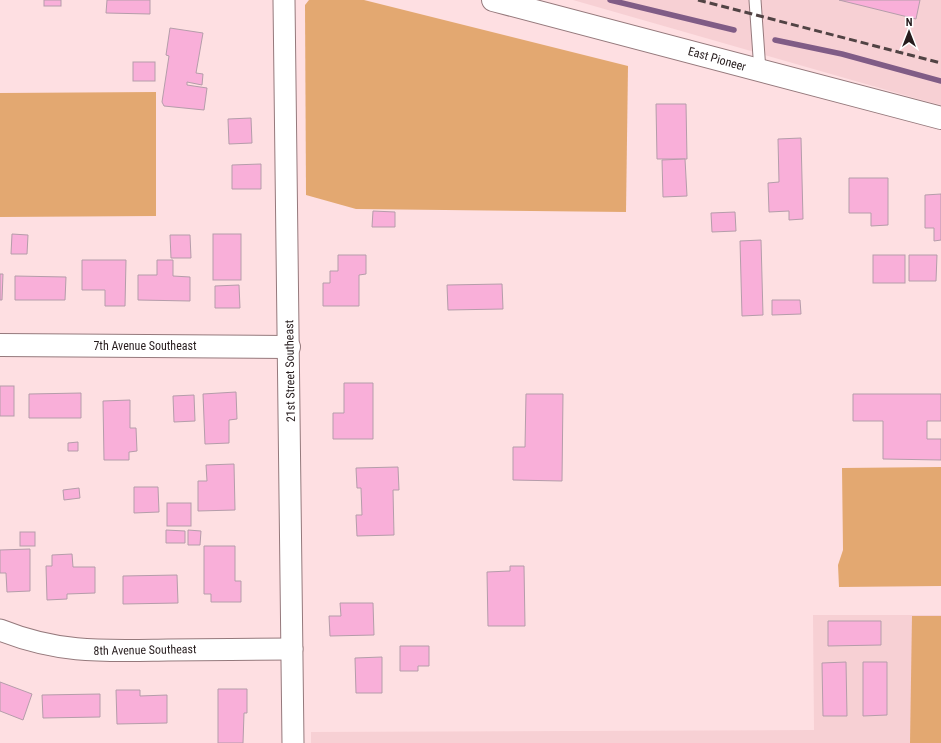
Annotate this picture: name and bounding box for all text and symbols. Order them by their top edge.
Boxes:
north arrow [889,12,929,52]
text: N [906,16,913,29]
street label: East Pioneer [686,44,748,74]
street label: 21st Street Southeast [282,319,298,422]
street label: 7th Avenue Southeast [93,339,197,353]
street label: 8th Avenue Southeast [93,642,197,658]

